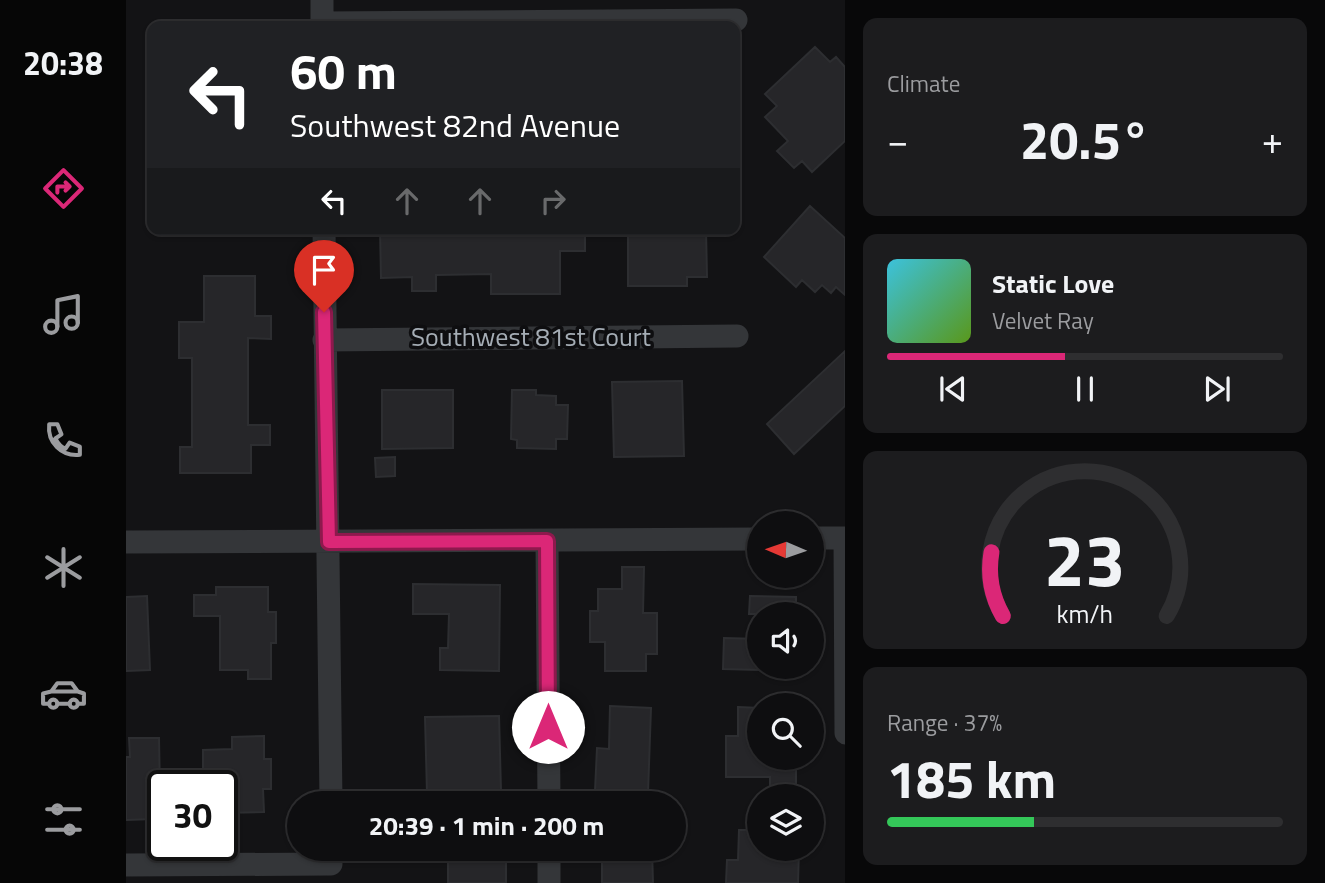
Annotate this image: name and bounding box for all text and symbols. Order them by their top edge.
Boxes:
text: 60 m [290,33,397,108]
text: 20:38 [23,39,103,87]
icon: left [175,49,266,140]
text: Climate [887,66,960,101]
text: 20.5° [1020,100,1150,179]
text: Southwest 82nd Avenue [290,101,620,149]
text: − [887,111,908,169]
text: + [1262,111,1283,169]
icon: directions [39,164,88,213]
icon: left [315,182,353,220]
icon: ahead [388,182,426,220]
icon: ahead [461,182,499,220]
icon: right [534,182,572,220]
pin [294,240,354,312]
icon: arrive [305,251,343,289]
text: Static Love [992,264,1114,303]
icon: music [39,290,88,339]
text: Velvet Ray [992,303,1094,338]
street label: Southwest 81st Court [411,317,651,356]
icon: previous [934,370,972,408]
icon: pause [1066,370,1104,408]
icon: next [1198,370,1236,408]
icon: phone [39,416,88,465]
text: 23 [1044,504,1126,614]
north arrow [747,511,824,588]
map controls [747,511,824,861]
icon: climate [39,543,88,592]
text: km/h [1057,594,1113,632]
button: sound [747,602,824,679]
icon: car [39,669,88,718]
position arrow [511,690,585,764]
button: search [747,693,824,770]
text: Range · 37% [887,705,1002,740]
text: 185 km [887,739,1056,818]
speed limit sign: 30 [147,770,238,861]
button: layers [747,784,824,861]
icon: filters [39,795,88,844]
text: 20:39 · 1 min · 200 m [369,806,604,845]

